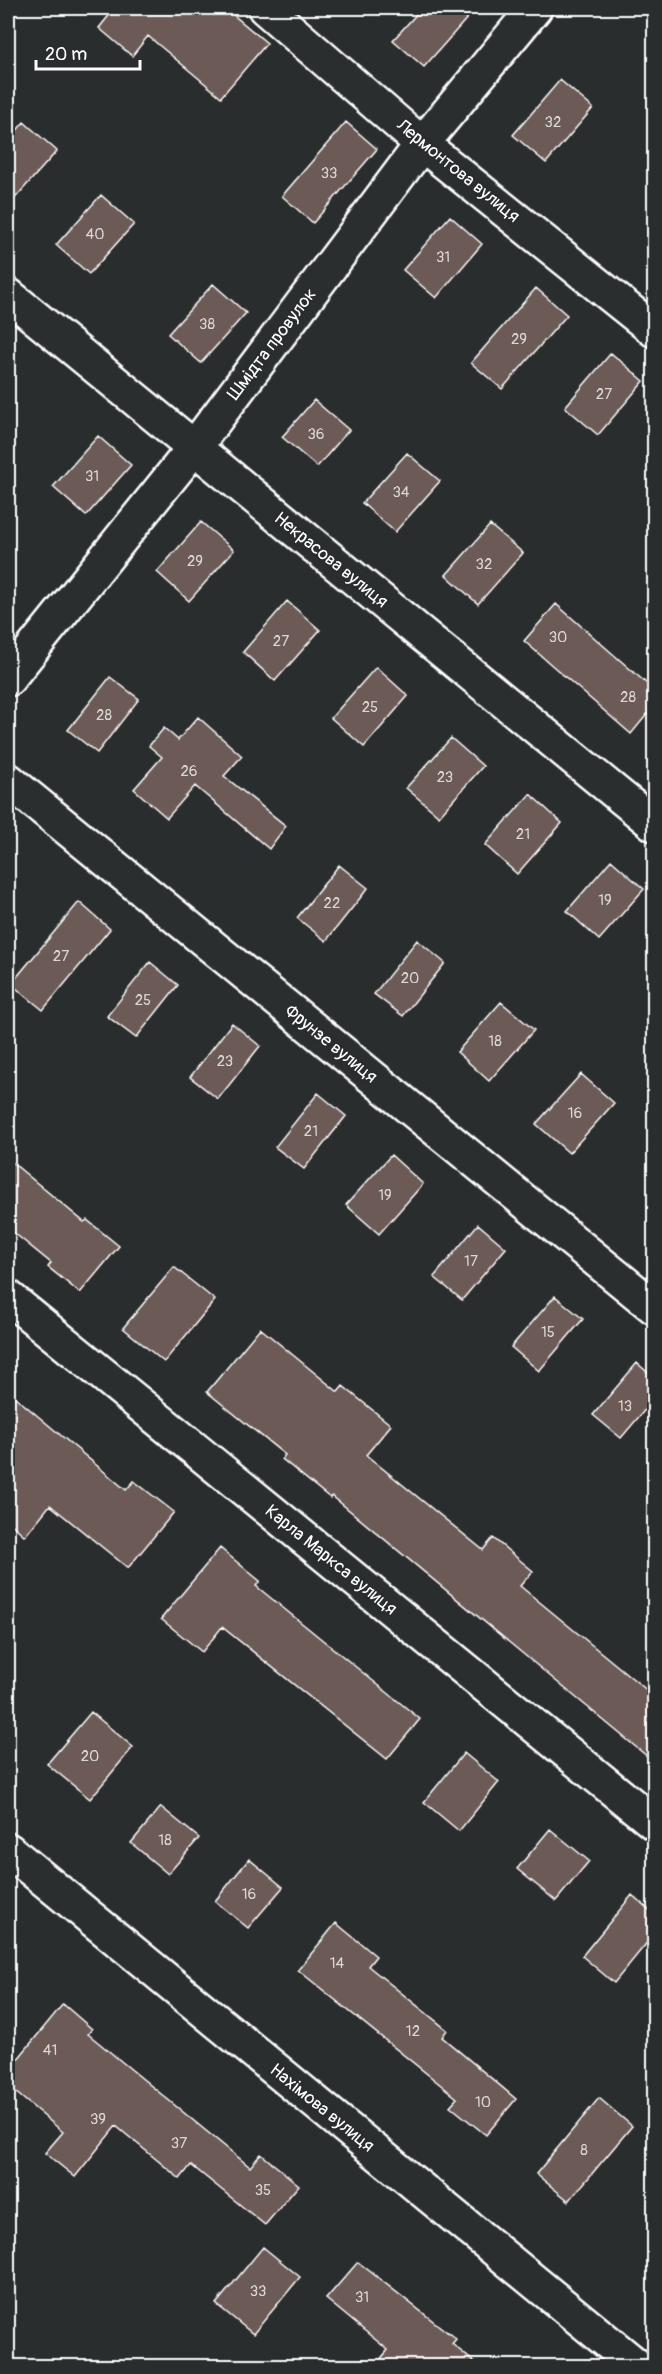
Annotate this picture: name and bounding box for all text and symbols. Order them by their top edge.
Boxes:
scale bar [36,33,140,71]
text: 20 m [45,43,87,66]
house number: 32 [545,113,561,132]
street label: Лермонтова вулиця [391,114,524,228]
house number: 33 [321,164,337,183]
house number: 40 [86,225,104,244]
house number: 31 [436,248,450,267]
street label: Шмідта провулок [222,284,322,404]
house number: 38 [199,315,215,334]
house number: 29 [511,330,527,349]
house number: 27 [596,385,612,404]
house number: 36 [307,425,325,444]
house number: 31 [85,467,99,486]
house number: 34 [392,483,410,502]
street label: Некрасова вулиця [269,507,393,613]
house number: 29 [187,552,203,571]
house number: 32 [476,555,492,574]
house number: 30 [549,628,567,647]
house number: 27 [273,632,289,651]
house number: 28 [620,688,636,707]
house number: 25 [362,698,378,717]
house number: 28 [96,706,112,725]
house number: 26 [180,762,198,781]
house number: 23 [437,768,453,787]
house number: 21 [516,825,530,844]
house number: 19 [598,891,612,910]
house number: 22 [324,894,340,913]
house number: 27 [53,947,69,966]
house number: 20 [401,969,419,988]
house number: 25 [135,991,151,1010]
street label: Фрунзе вулиця [280,1000,382,1088]
house number: 18 [488,1032,502,1051]
house number: 23 [217,1052,233,1071]
house number: 16 [568,1104,582,1123]
house number: 21 [304,1122,318,1141]
house number: 19 [378,1186,392,1205]
house number: 17 [464,1252,478,1271]
house number: 15 [541,1323,555,1342]
house number: 13 [618,1397,632,1416]
street label: Карла Маркса вулиця [260,1500,402,1620]
house number: 20 [81,1747,99,1766]
house number: 18 [158,1831,172,1850]
house number: 16 [242,1885,256,1904]
house number: 14 [330,1954,345,1973]
house number: 12 [406,2022,420,2041]
house number: 41 [43,2041,57,2060]
street label: Нахімова вулиця [265,2059,379,2157]
house number: 10 [475,2093,491,2112]
house number: 39 [90,2110,106,2129]
house number: 37 [171,2134,187,2153]
house number: 8 [580,2141,588,2160]
house number: 35 [255,2181,271,2200]
house number: 33 [250,2282,266,2301]
house number: 31 [355,2288,369,2307]

